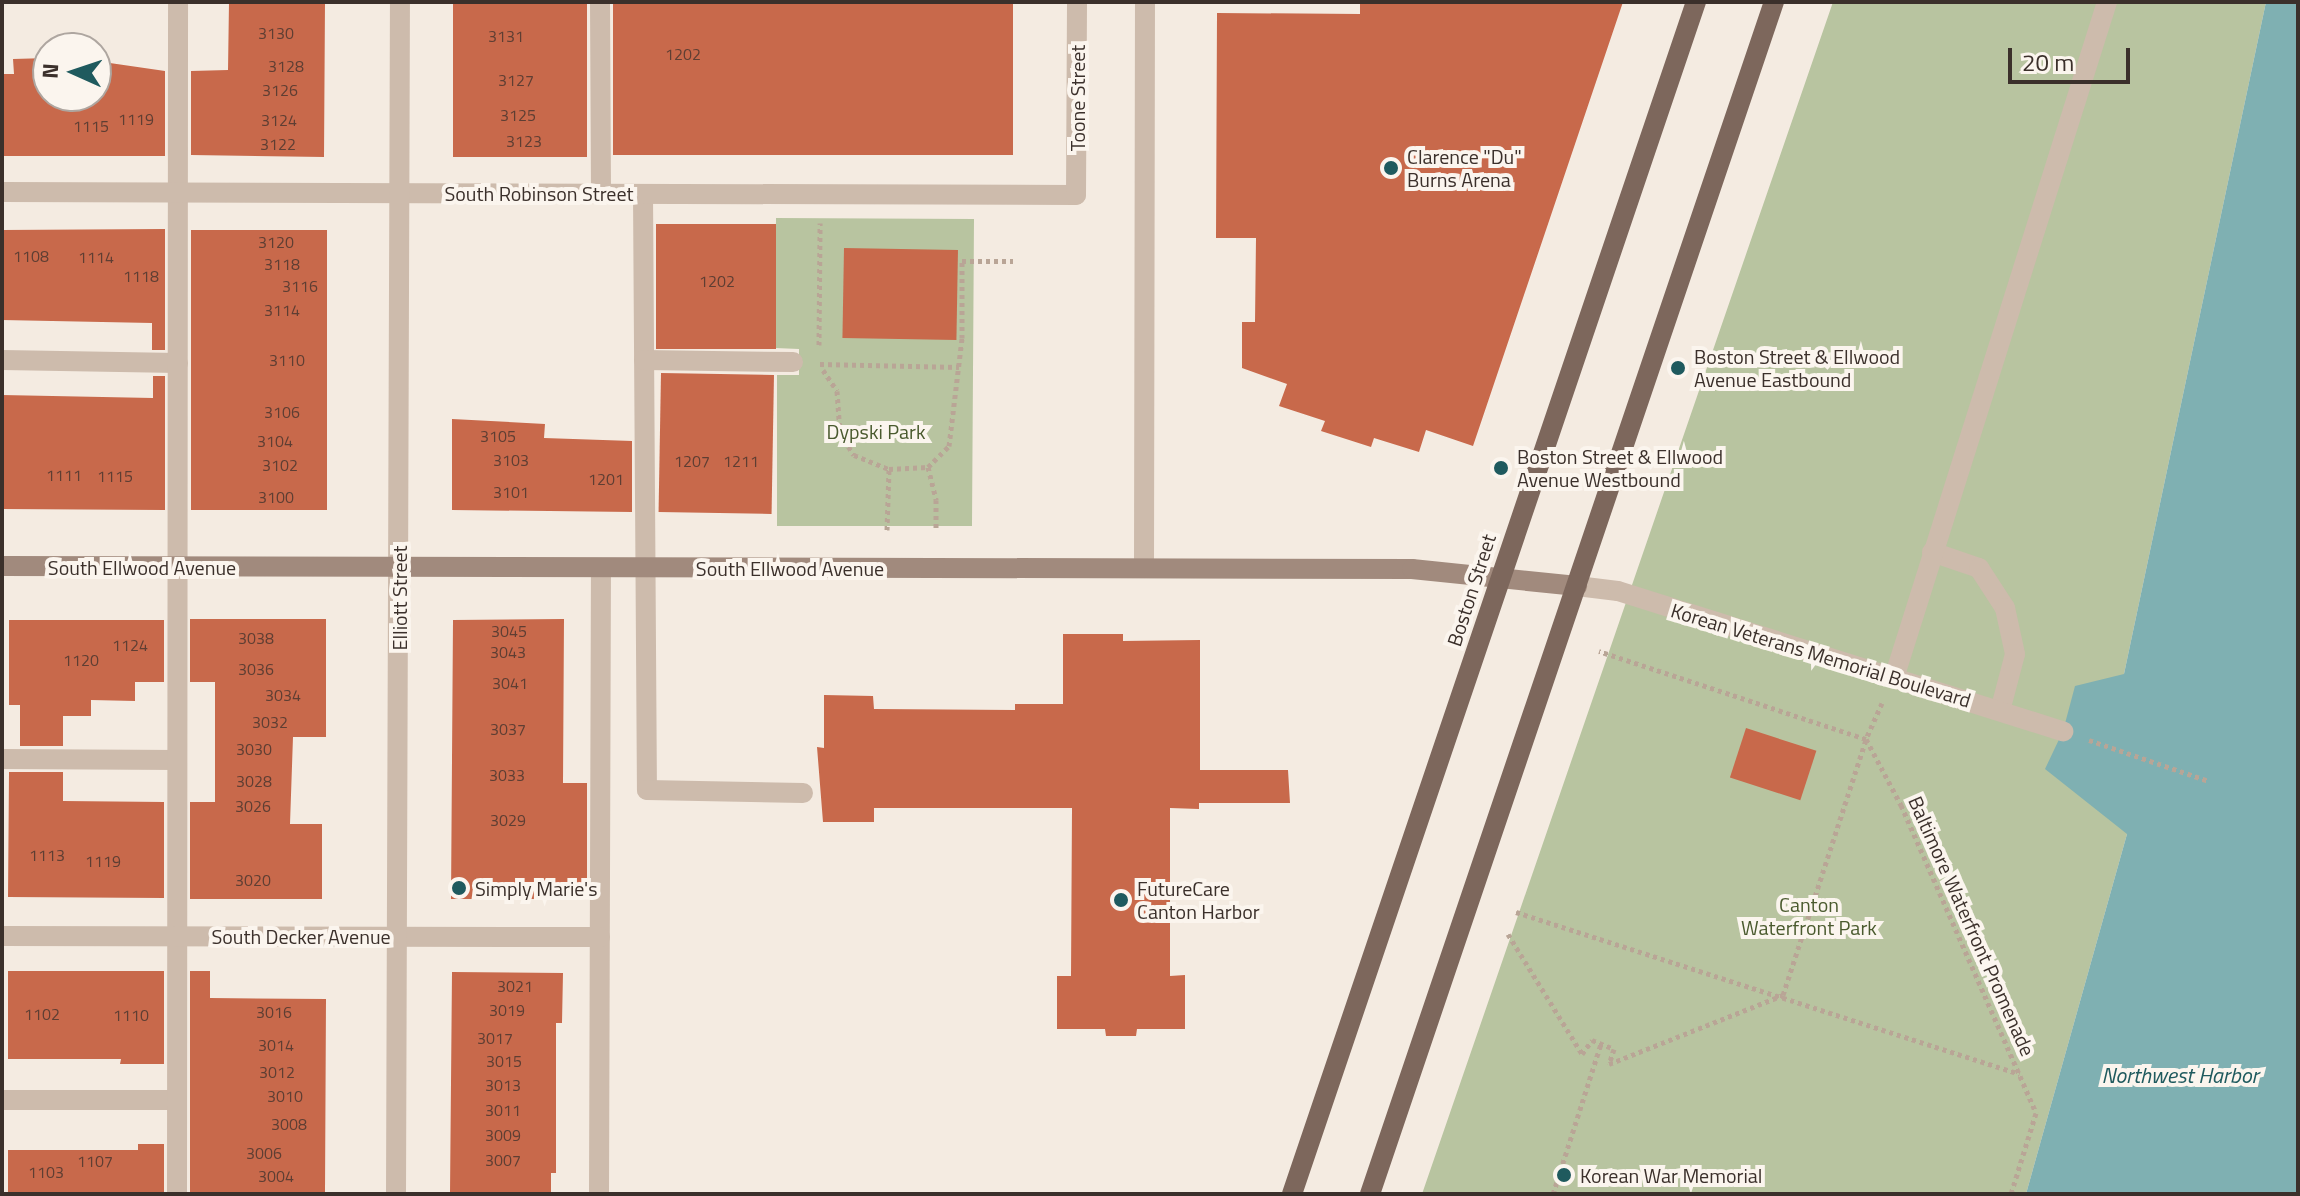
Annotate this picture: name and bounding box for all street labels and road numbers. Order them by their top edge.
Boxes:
street label: Toone Street [1065,45,1089,151]
street label: South Robinson Street [444,181,634,205]
street label: Boston Street [1442,531,1500,649]
street label: Elliott Street [387,545,411,651]
street label: South Ellwood Avenue [48,555,236,579]
street label: South Ellwood Avenue [696,556,884,580]
street label: Korean Veterans Memorial Boulevard [1668,598,1974,712]
street label: Baltimore Waterfront Promenade [1904,792,2040,1060]
street label: South Decker Avenue [211,924,391,948]

